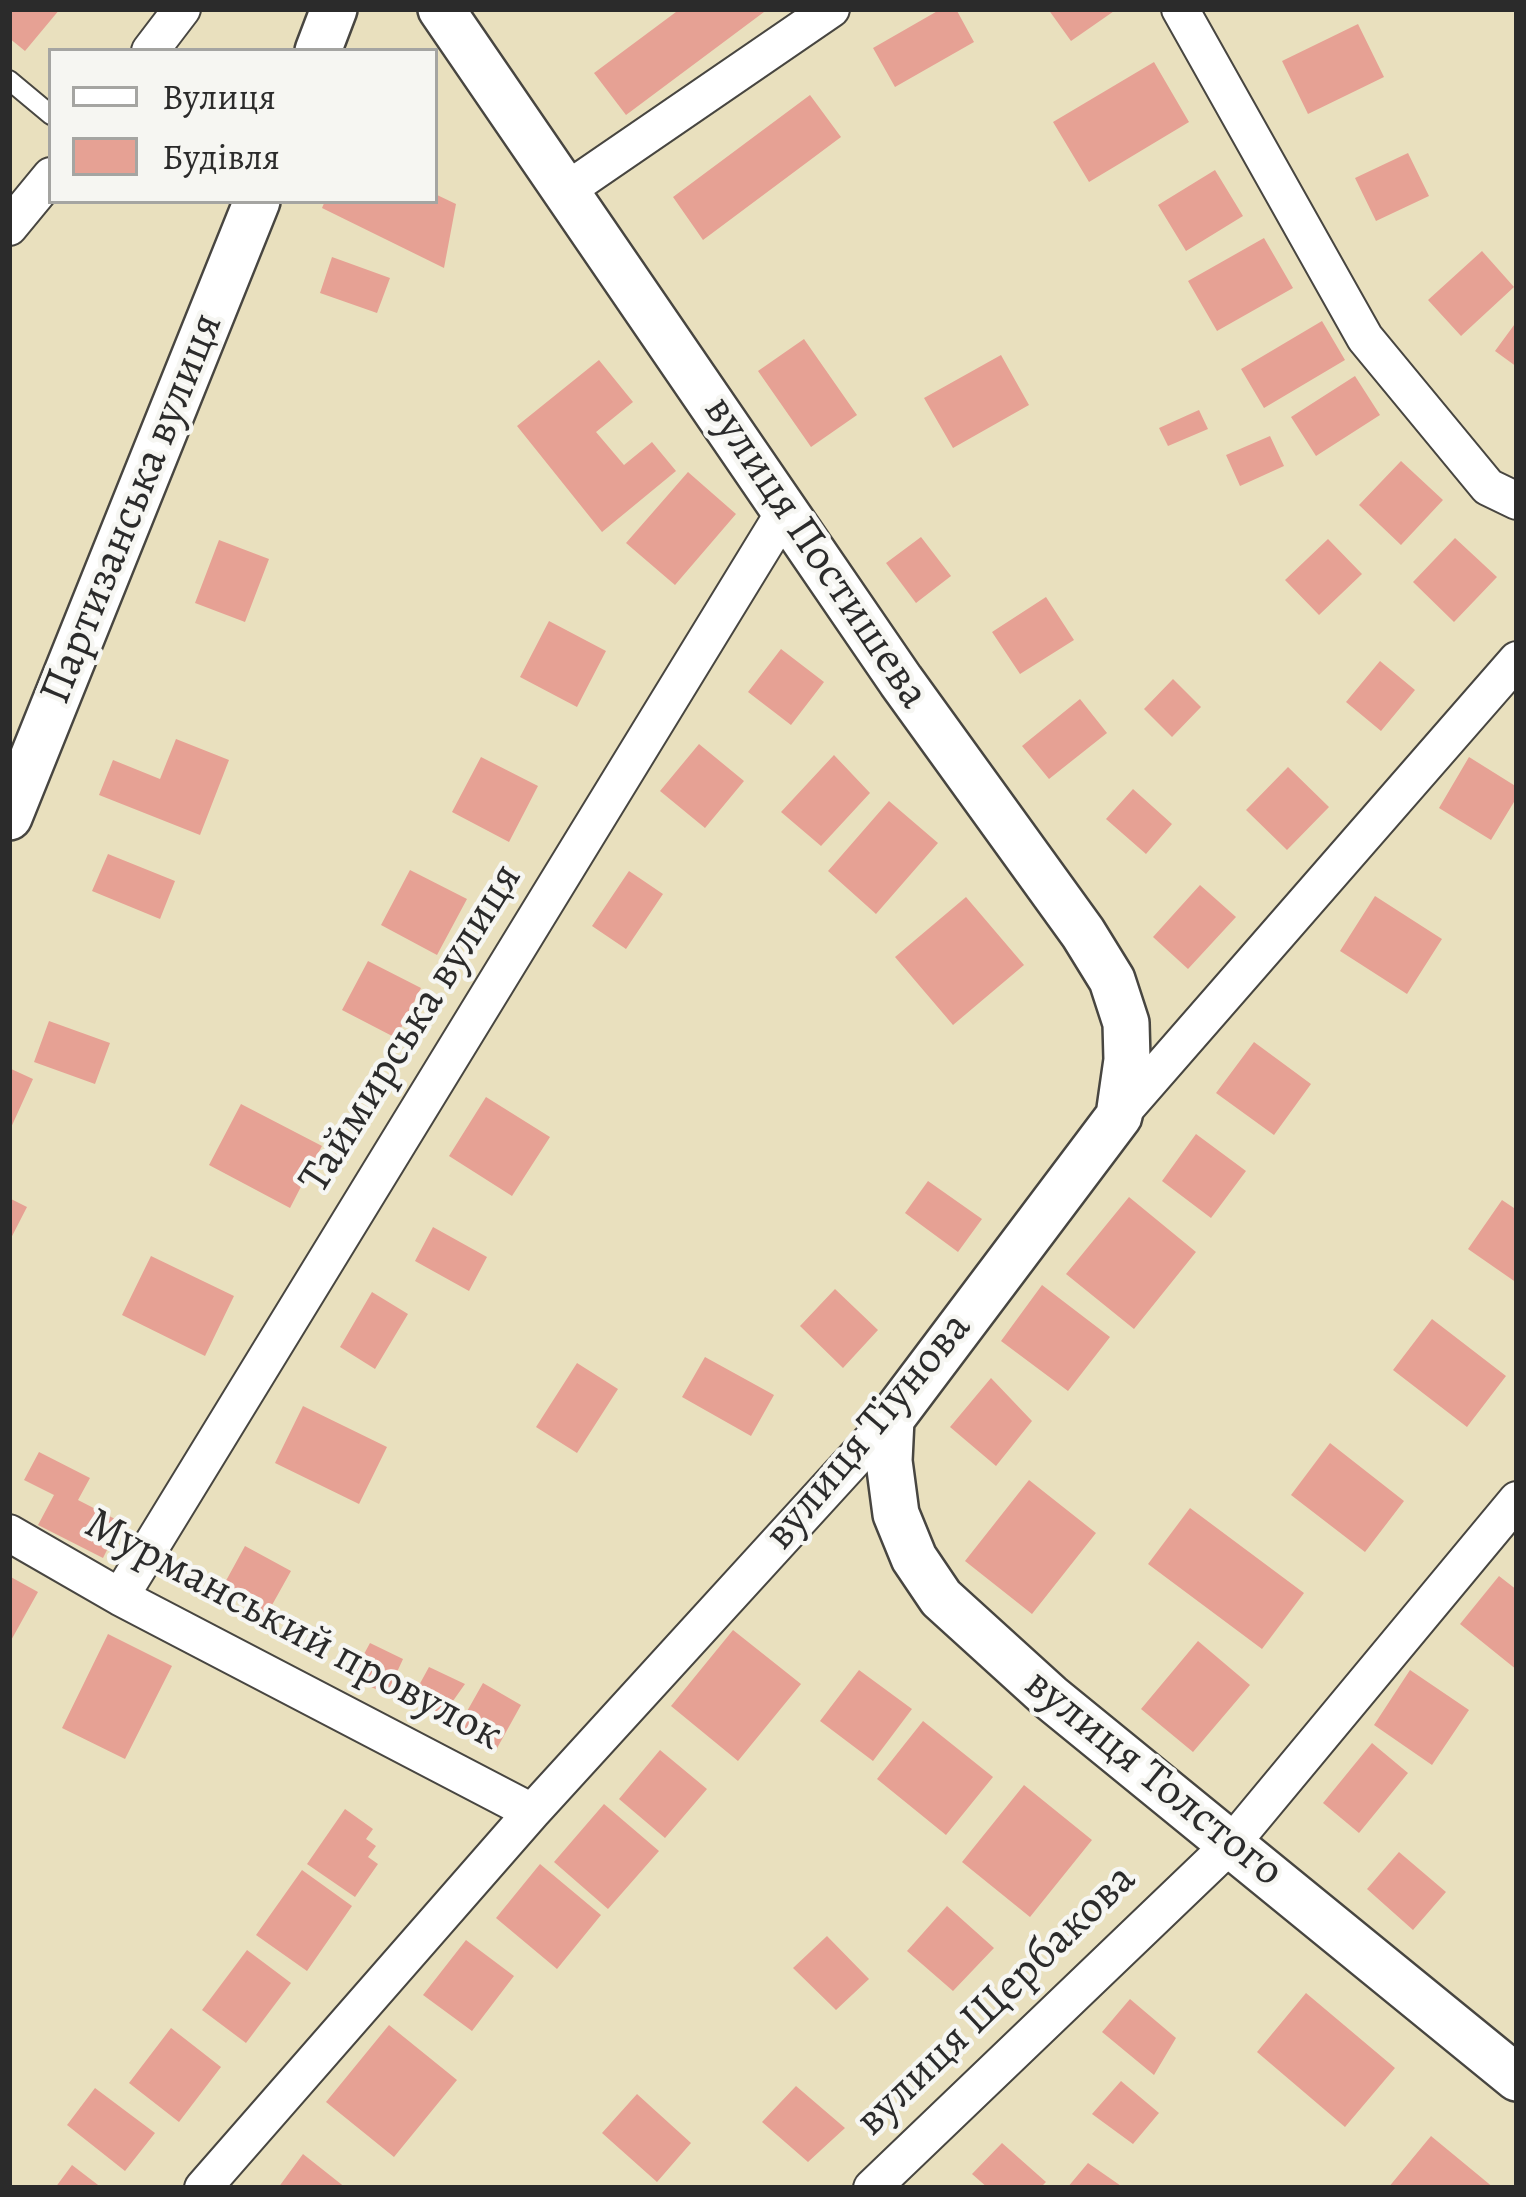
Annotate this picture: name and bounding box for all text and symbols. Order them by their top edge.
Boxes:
legend [48,48,438,204]
text: Вулиця [162,72,276,121]
text: Будівля [162,132,280,181]
street label: Партизанська вулиця [30,306,236,712]
street label: вулиця Постишева [690,386,940,720]
street label: Таймирська вулиця [289,854,535,1204]
street label: вулиця Тіунова [754,1302,984,1562]
street label: Мурманський провулок [75,1498,511,1764]
street label: вулиця Толстого [1013,1658,1293,1900]
street label: вулиця Щербакова [846,1854,1148,2148]

